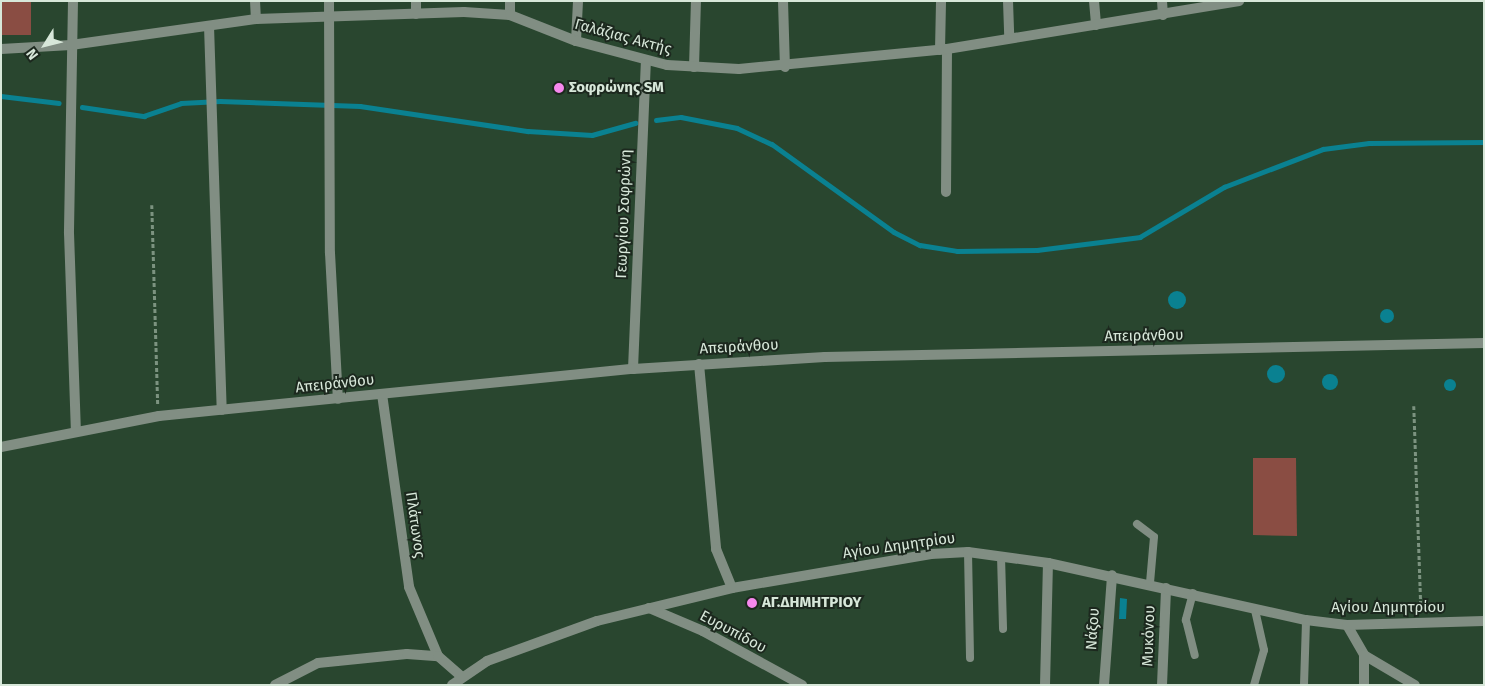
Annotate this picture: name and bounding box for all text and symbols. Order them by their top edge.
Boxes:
street label: Γαλάζιας Ακτής [573,15,673,59]
north arrow [20,20,70,70]
text: N [23,45,42,63]
place label: Σοφρώνης SM [569,79,664,97]
marker: Σοφρώνης SM [553,82,565,94]
street label: Γεωργίου Σοφρώνη [613,149,635,279]
street label: Απειράνθου [1104,326,1184,346]
street label: Απειράνθου [699,336,779,358]
street label: Απειράνθου [295,371,375,397]
street label: Πλάτωνος [401,491,429,559]
street label: Αγίου Δημητρίου [842,529,956,563]
place label: ΑΓ.ΔΗΜΗΤΡΙΟΥ [762,594,861,612]
marker: ΑΓ.ΔΗΜΗΤΡΙΟΥ [746,597,758,609]
street label: Αγίου Δημητρίου [1331,599,1445,617]
street label: Μυκόνου [1139,605,1159,667]
street label: Ευρυπίδου [697,607,769,657]
street label: Νάξου [1083,607,1103,651]

